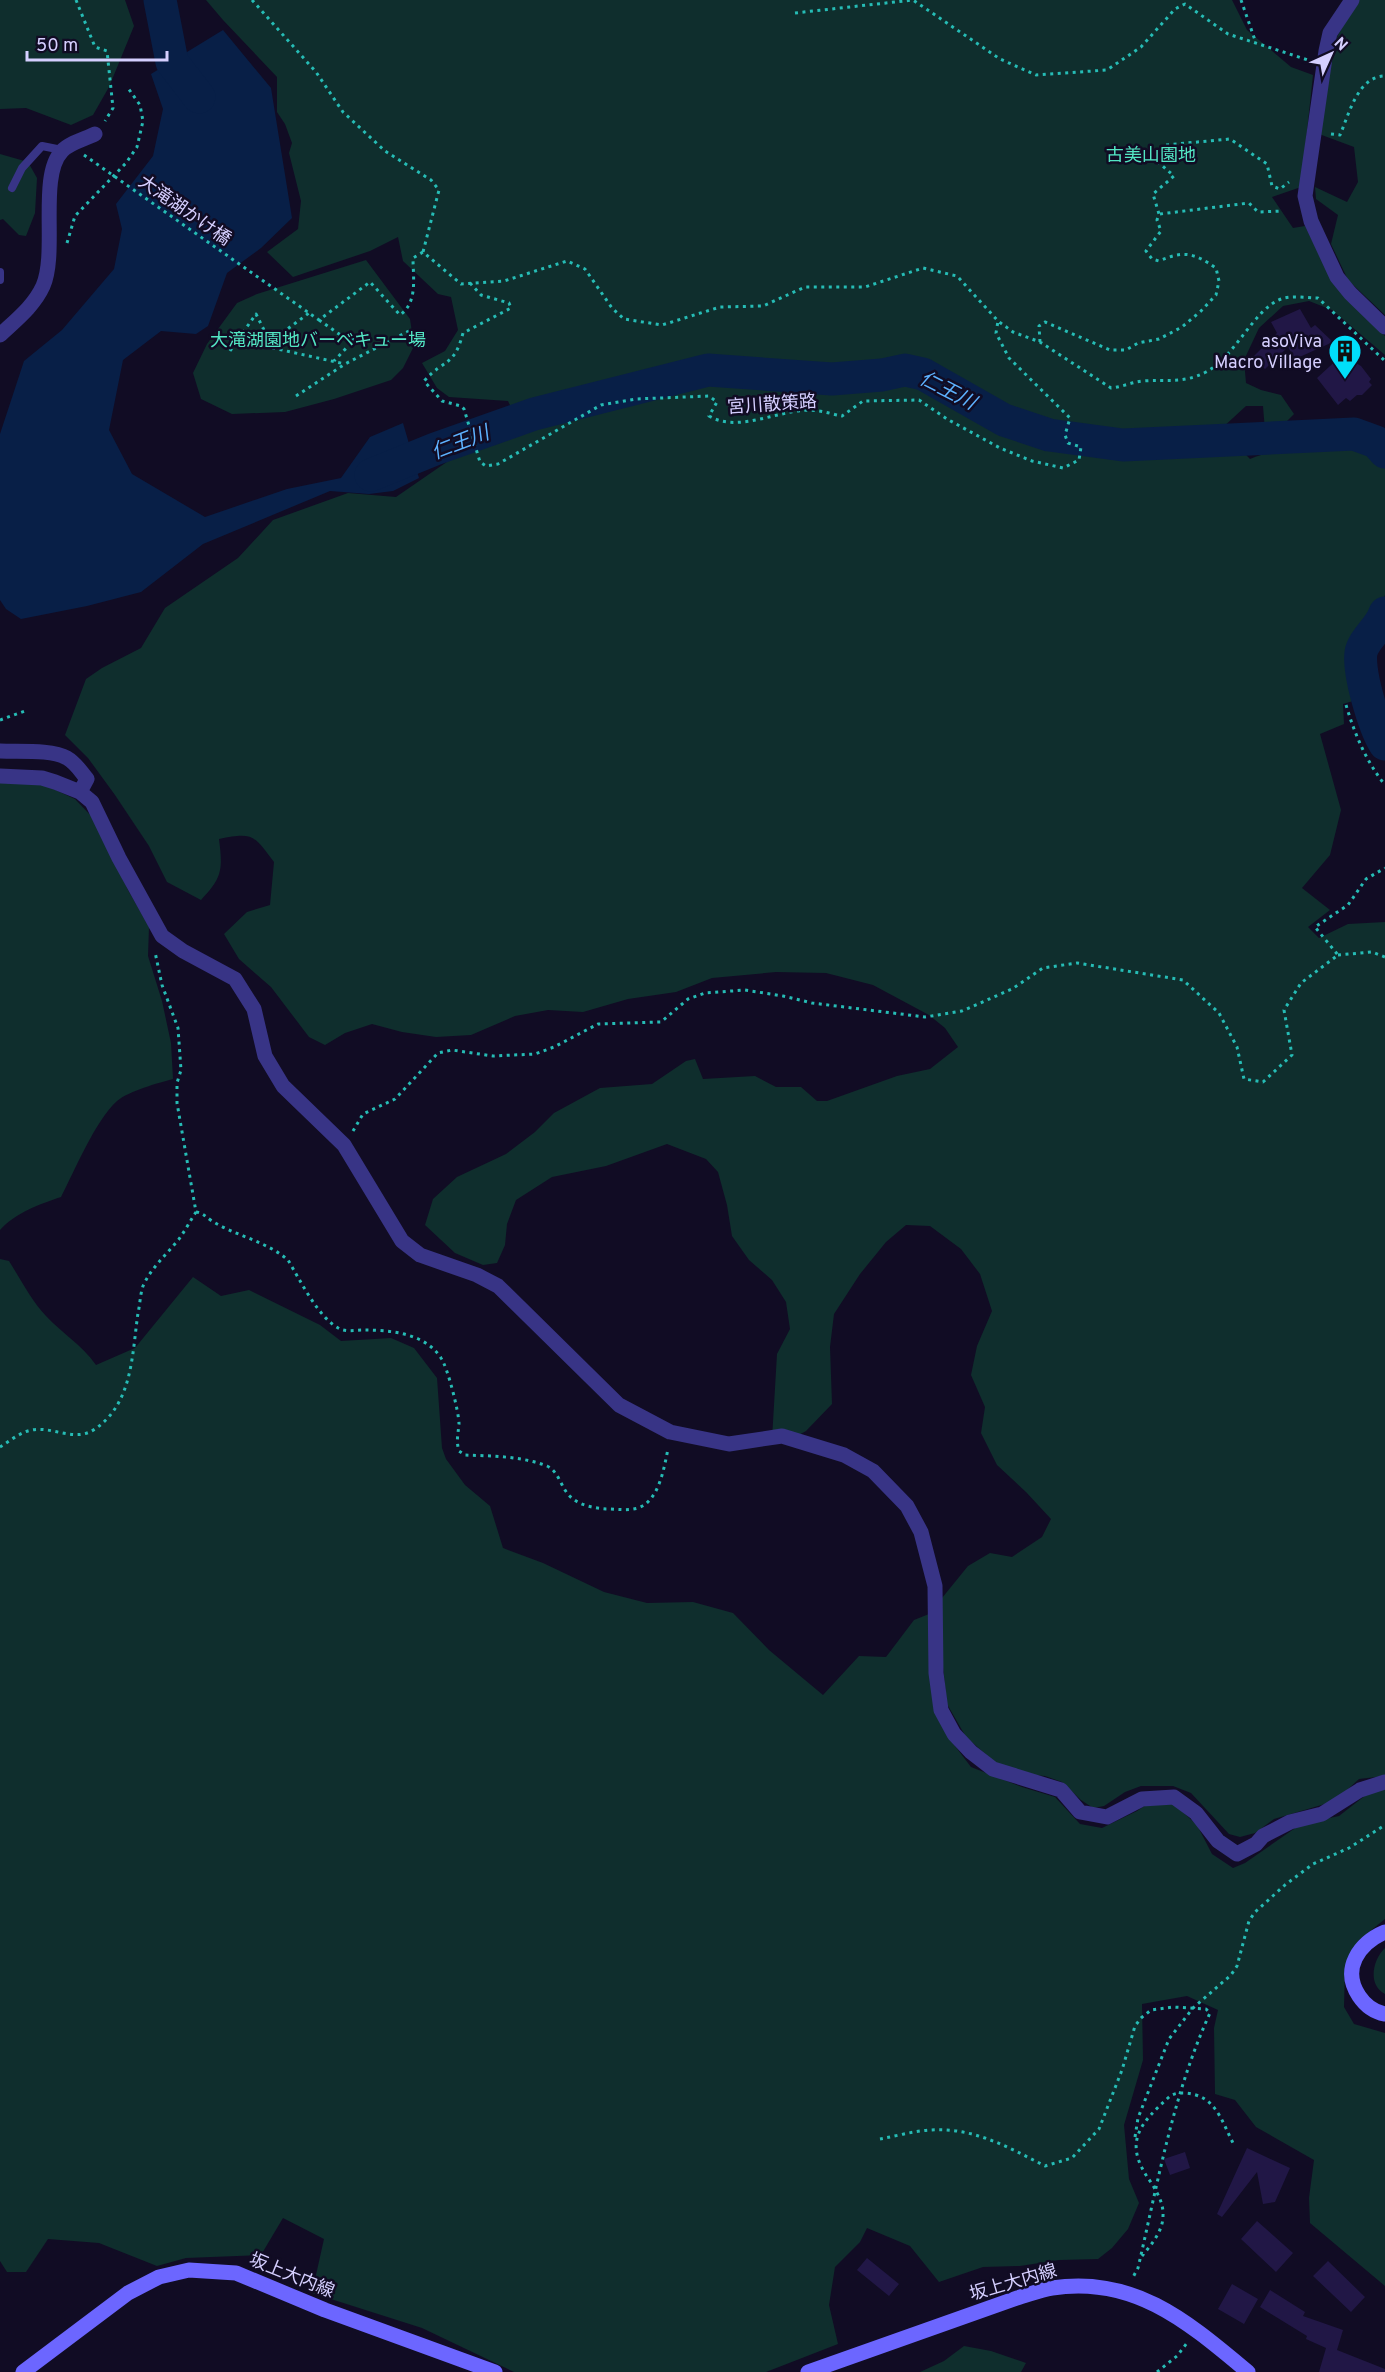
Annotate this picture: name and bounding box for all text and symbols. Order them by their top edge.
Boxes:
scale bar [27,24,166,62]
north arrow [1301,24,1361,84]
text: N [1329,34,1351,56]
text: 50 m [36,35,78,58]
park label: 古美山園地 [1106,145,1196,168]
street label: 大滝湖かけ橋 [133,171,235,252]
park label: 大滝湖園地バーベキュー場 [210,330,426,353]
place label: asoViva Macro Village [1214,331,1322,375]
building icon: asoViva Macro Village [1327,333,1363,380]
water label: 仁王川 [914,367,982,418]
street label: 宮川散策路 [726,391,818,420]
water label: 仁王川 [428,420,495,467]
street label: 坂上大内線 [245,2249,337,2304]
street label: 坂上大内線 [967,2260,1060,2307]

